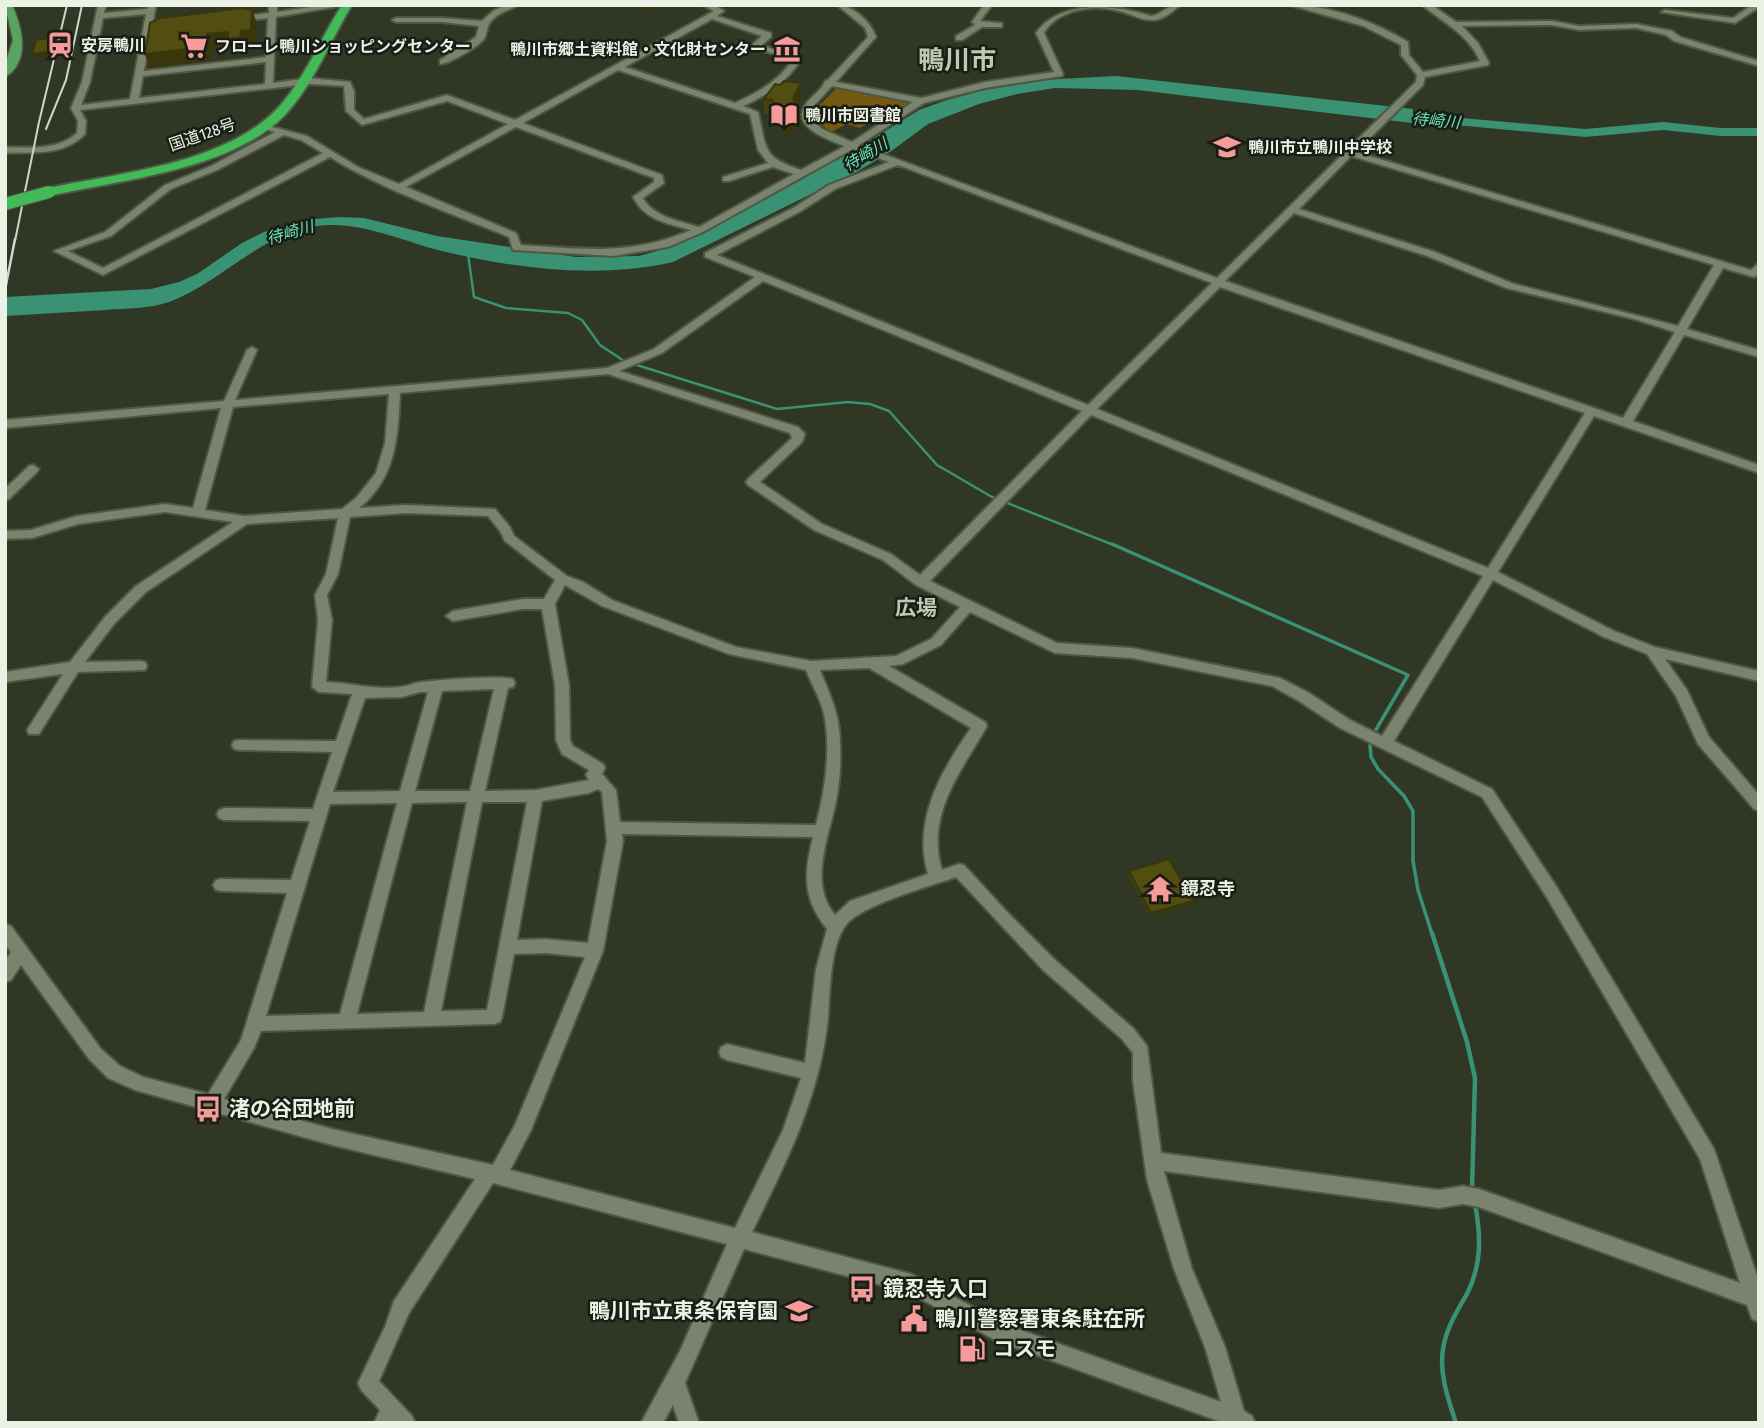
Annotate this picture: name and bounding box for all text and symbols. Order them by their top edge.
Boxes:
station icon: 安房鴨川 [45,30,75,60]
supermarket icon: フローレ鴨川ショッピングセンター [179,31,209,61]
museum icon: 鴨川市郷土資料館・文化財センター [772,34,802,64]
place label: 安房鴨川 [81,36,145,55]
place label: フローレ鴨川ショッピングセンター [215,37,471,56]
place label: 鴨川市郷土資料館・文化財センター [510,40,766,59]
district label: 鴨川市 [918,45,996,76]
library icon: 鴨川市図書館 [769,100,799,130]
place label: 鴨川市図書館 [805,106,901,125]
water label: 待崎川 [1411,109,1463,132]
street label: 国道128号 [166,114,238,155]
school or university icon: 鴨川市立鴨川中学校 [1212,132,1242,162]
water label: 待崎川 [840,133,892,175]
place label: 鴨川市立鴨川中学校 [1248,138,1392,157]
water label: 待崎川 [264,216,318,248]
district label: 広場 [895,595,937,621]
temple icon: 鏡忍寺 [1145,874,1175,904]
place label: 鏡忍寺 [1180,878,1235,900]
bus stop icon: 渚の谷団地前 [193,1094,223,1124]
place label: 渚の谷団地前 [229,1096,355,1122]
bus stop icon: 鏡忍寺入口 [847,1274,877,1304]
place label: 鏡忍寺入口 [883,1276,988,1302]
school or university icon: 鴨川市立東条保育園 [784,1296,814,1326]
place label: 鴨川市立東条保育園 [589,1298,778,1324]
public building icon: 鴨川警察署東条駐在所 [899,1304,929,1334]
place label: 鴨川警察署東条駐在所 [935,1306,1145,1332]
fuel station icon: コスモ [957,1334,987,1364]
place label: コスモ [993,1336,1056,1362]

